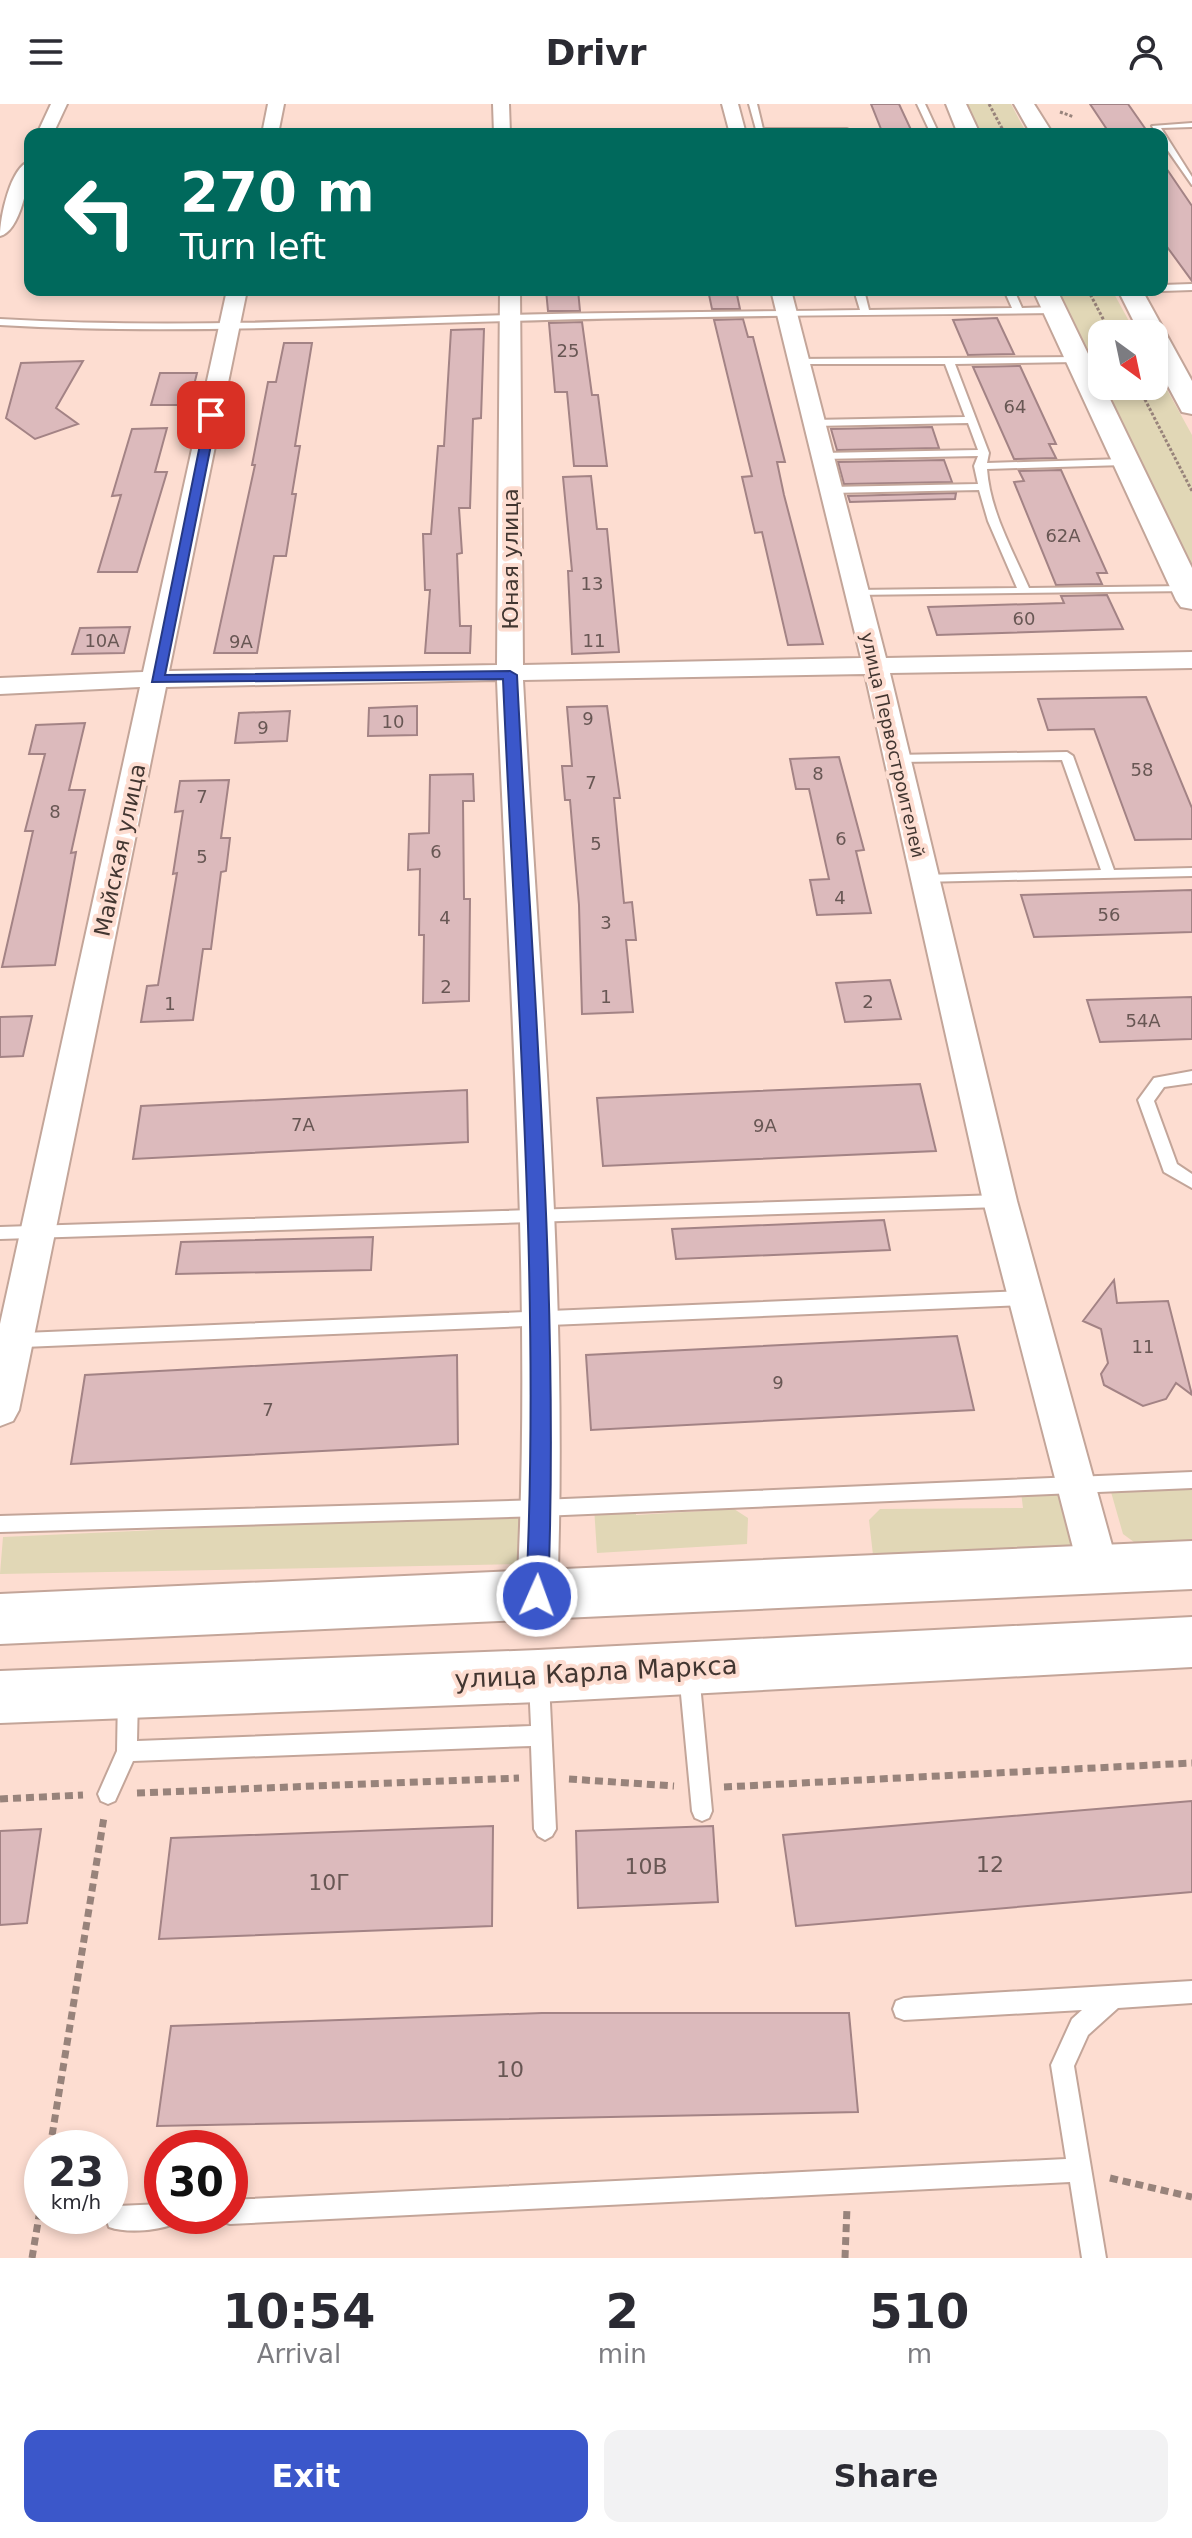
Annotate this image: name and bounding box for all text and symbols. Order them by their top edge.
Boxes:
icon: menu [24,30,68,74]
icon: person [1124,30,1168,74]
text: Drivr [545,32,647,73]
text: 270 m [180,159,375,224]
icon: left [48,160,152,264]
text: Turn left [180,226,326,267]
north arrow [1088,320,1168,400]
map controls [1088,320,1168,400]
house number: 25 [557,340,579,361]
pin [177,381,245,449]
icon: arrive [189,393,233,437]
house number: 64 [1004,396,1026,417]
street label: Юная улица [498,488,523,630]
house number: 62А [1045,525,1081,546]
house number: 13 [581,573,603,594]
house number: 60 [1013,608,1035,629]
house number: 10А [84,630,120,651]
house number: 11 [583,630,605,651]
street label: улица Первостроителей [857,630,929,860]
house number: 9А [229,631,254,652]
house number: 9 [582,708,594,729]
house number: 10 [382,711,404,732]
house number: 9 [257,717,269,738]
house number: 58 [1131,759,1153,780]
street label: Майская улица [90,761,150,939]
house number: 8 [812,763,824,784]
house number: 7 [585,772,597,793]
house number: 7 [196,786,208,807]
house number: 8 [49,801,61,822]
house number: 6 [835,828,847,849]
house number: 5 [590,833,602,854]
house number: 6 [430,841,442,862]
house number: 5 [196,846,208,867]
house number: 4 [834,887,846,908]
house number: 56 [1098,904,1120,925]
house number: 4 [439,907,451,928]
house number: 3 [600,912,612,933]
house number: 2 [440,976,452,997]
house number: 1 [600,986,612,1007]
house number: 2 [862,991,874,1012]
house number: 1 [164,993,176,1014]
house number: 54А [1125,1010,1161,1031]
house number: 7А [291,1114,316,1135]
house number: 9А [753,1115,778,1136]
house number: 11 [1132,1336,1154,1357]
house number: 9 [772,1372,784,1393]
house number: 7 [262,1399,274,1420]
position arrow [495,1554,579,1638]
street label: улица Карла Маркса [454,1650,738,1694]
house number: 12 [976,1852,1004,1877]
house number: 10В [624,1854,668,1879]
house number: 10Г [308,1870,350,1895]
house number: 10 [496,2057,524,2082]
speed limit sign: 30 [144,2130,248,2234]
text: 23 [48,2149,104,2195]
text: km/h [51,2190,101,2214]
text: 10:54 [222,2283,375,2339]
text: 2 [606,2283,639,2339]
text: 510 [869,2283,969,2339]
text: Arrival [257,2339,341,2369]
text: min [598,2339,647,2369]
text: m [907,2339,932,2369]
button: Exit [24,2430,588,2522]
button: Share [604,2430,1168,2522]

